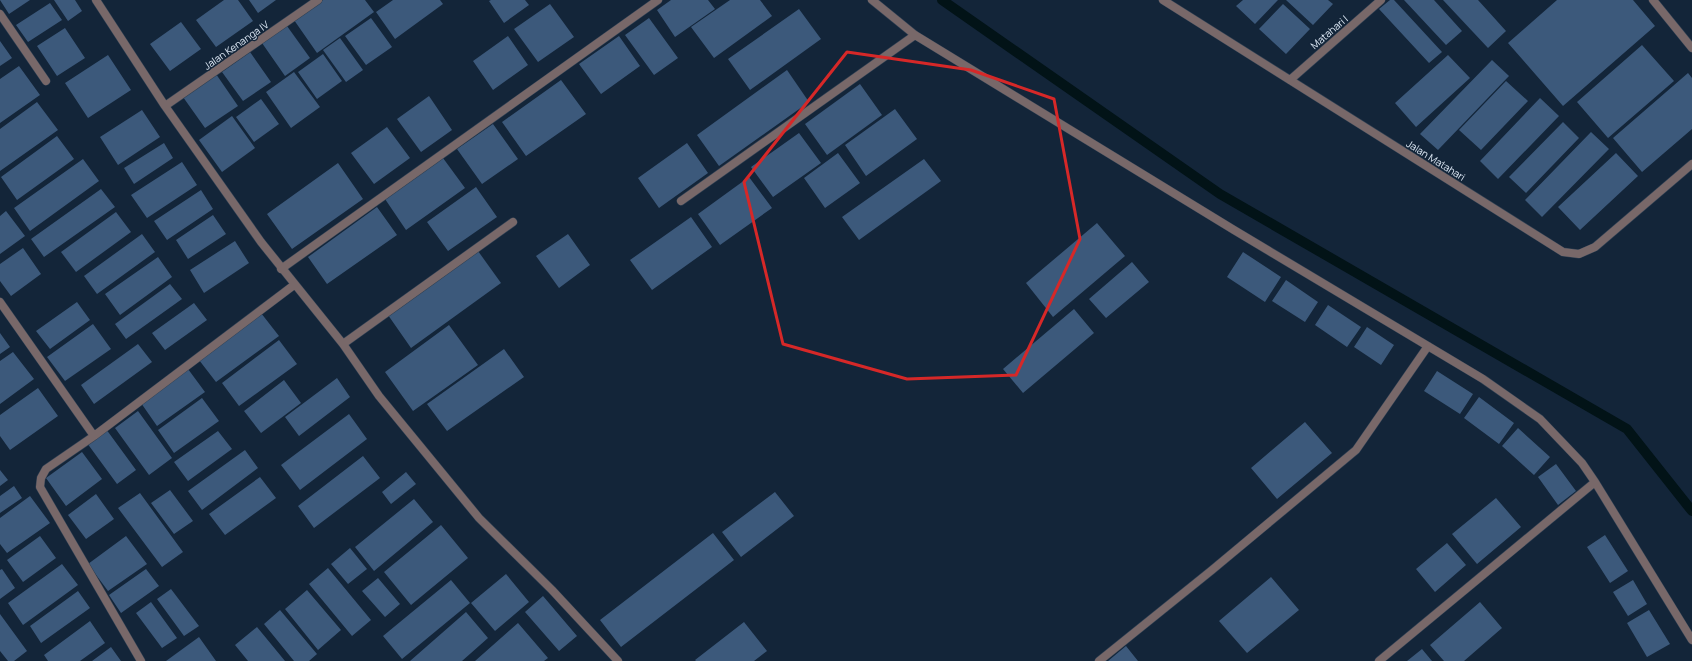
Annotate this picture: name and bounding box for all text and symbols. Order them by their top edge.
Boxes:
street label: Matahari I [1307,12,1351,52]
street label: Jalan Kenanga IV [201,17,271,73]
street label: Jalan Matahari [1404,136,1468,184]

